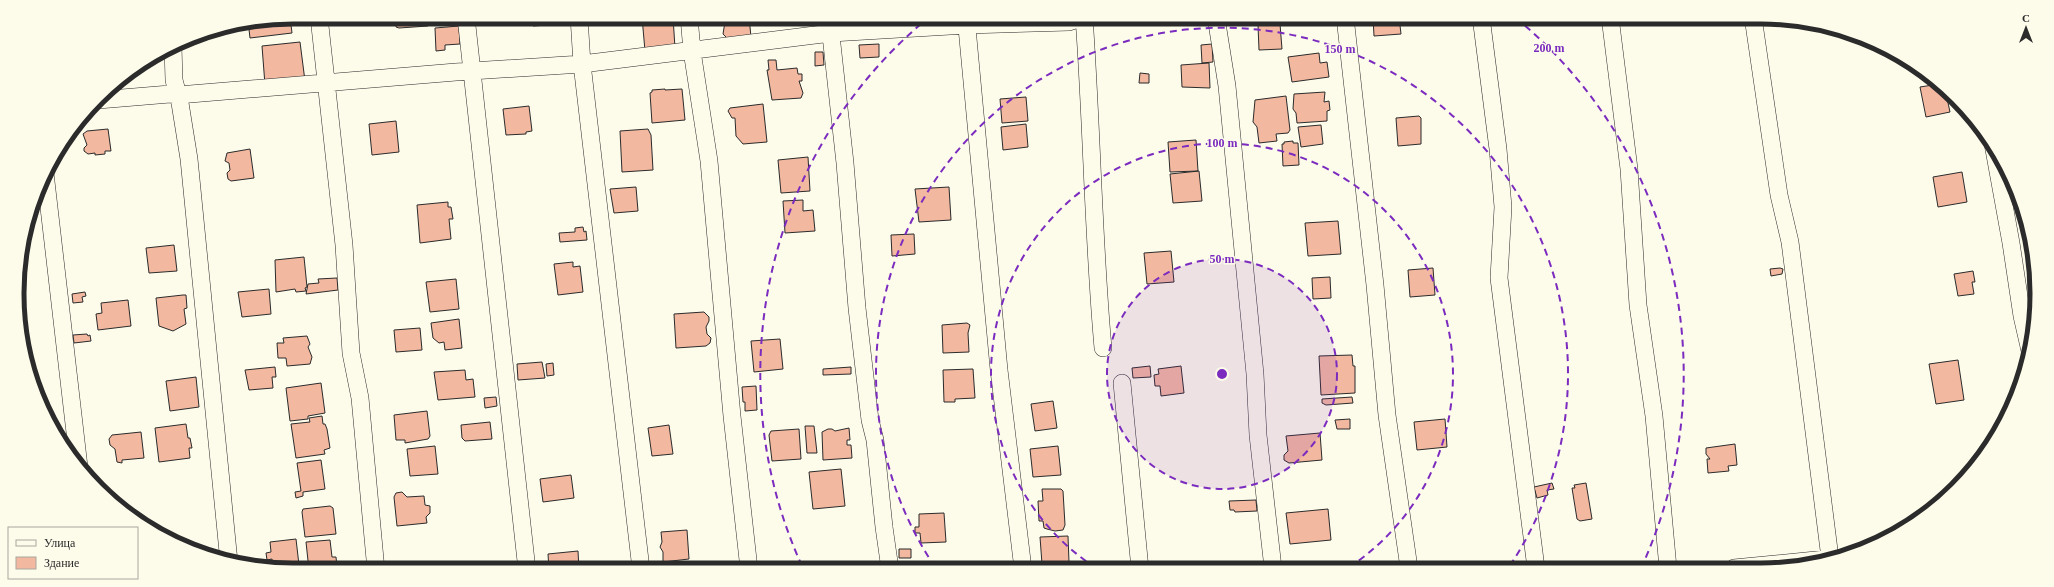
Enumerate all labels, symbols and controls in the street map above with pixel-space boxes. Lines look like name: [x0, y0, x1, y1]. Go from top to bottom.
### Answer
north arrow: [2006, 8, 2046, 48]
text: С: [2022, 12, 2030, 24]
text: 200 m: [1534, 41, 1565, 55]
text: 150 m: [1325, 42, 1356, 56]
text: 100 m: [1207, 136, 1238, 150]
text: 50 m: [1210, 252, 1235, 266]
centre of rings: [1215, 367, 1229, 381]
legend: [8, 527, 138, 579]
text: Улица: [44, 536, 76, 550]
text: Здание: [44, 556, 79, 570]

